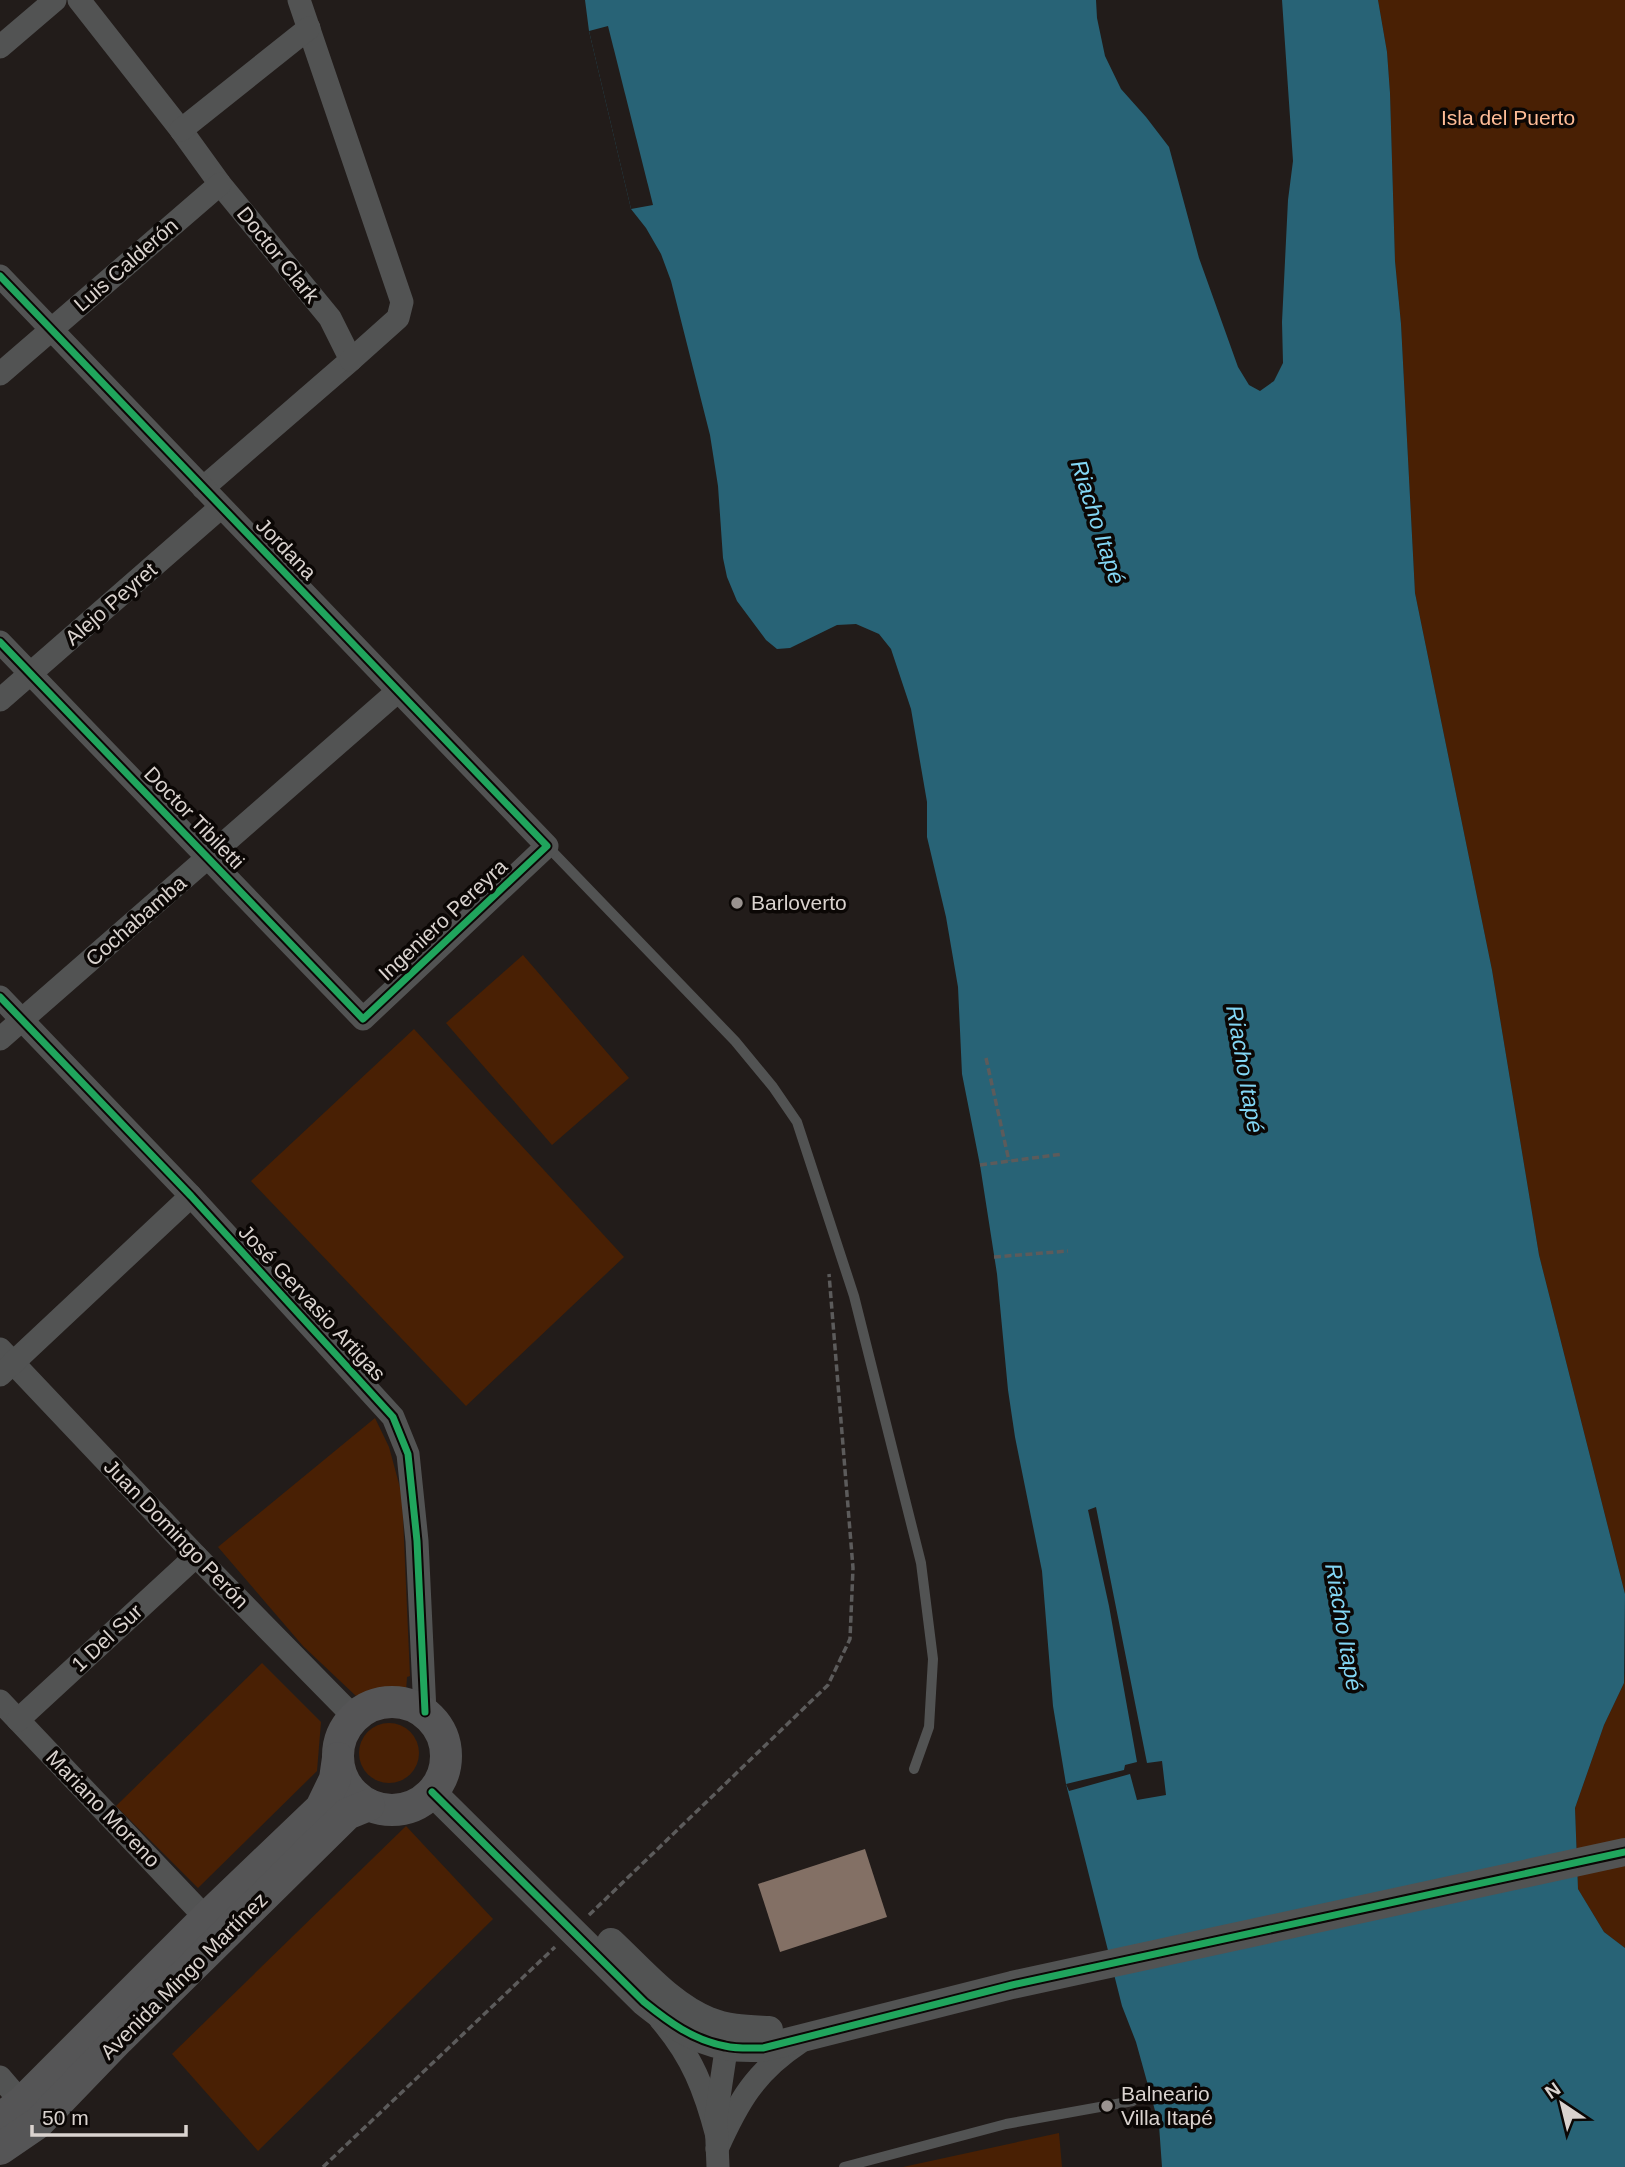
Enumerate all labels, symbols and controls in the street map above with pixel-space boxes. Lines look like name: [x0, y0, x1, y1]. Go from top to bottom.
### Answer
park label: Isla del Puerto: [1441, 106, 1575, 129]
street label: Doctor Clark: [233, 202, 324, 308]
street label: Luis Calderón: [69, 213, 182, 316]
water label: Riacho Itapé: [1066, 457, 1130, 587]
street label: Jordana: [252, 513, 321, 584]
street label: Alejo Peyret: [60, 558, 161, 649]
street label: Doctor Tibiletti: [140, 762, 249, 873]
street label: Ingeniero Pereyra: [374, 854, 512, 985]
street label: Cochabamba: [81, 871, 191, 970]
place label: Barloverto: [751, 891, 847, 914]
marker: Barloverto: [729, 895, 745, 911]
water label: Riacho Itapé: [1221, 1003, 1269, 1135]
street label: José Gervasio Artigas: [234, 1220, 390, 1385]
street label: Juan Domingo Perón: [100, 1455, 253, 1613]
water label: Riacho Itapé: [1320, 1561, 1368, 1693]
street label: 1 Del Sur: [67, 1599, 147, 1676]
street label: Mariano Moreno: [42, 1746, 165, 1872]
street label: Avenida Mingo Martínez: [96, 1888, 272, 2064]
north arrow: [1527, 2069, 1597, 2139]
text: N: [1541, 2078, 1564, 2103]
place label: Balneario Villa Itapé: [1121, 2082, 1213, 2129]
scale bar: [32, 2094, 186, 2138]
marker: Balneario Villa Itapé: [1099, 2098, 1115, 2114]
text: 50 m: [42, 2106, 89, 2129]

